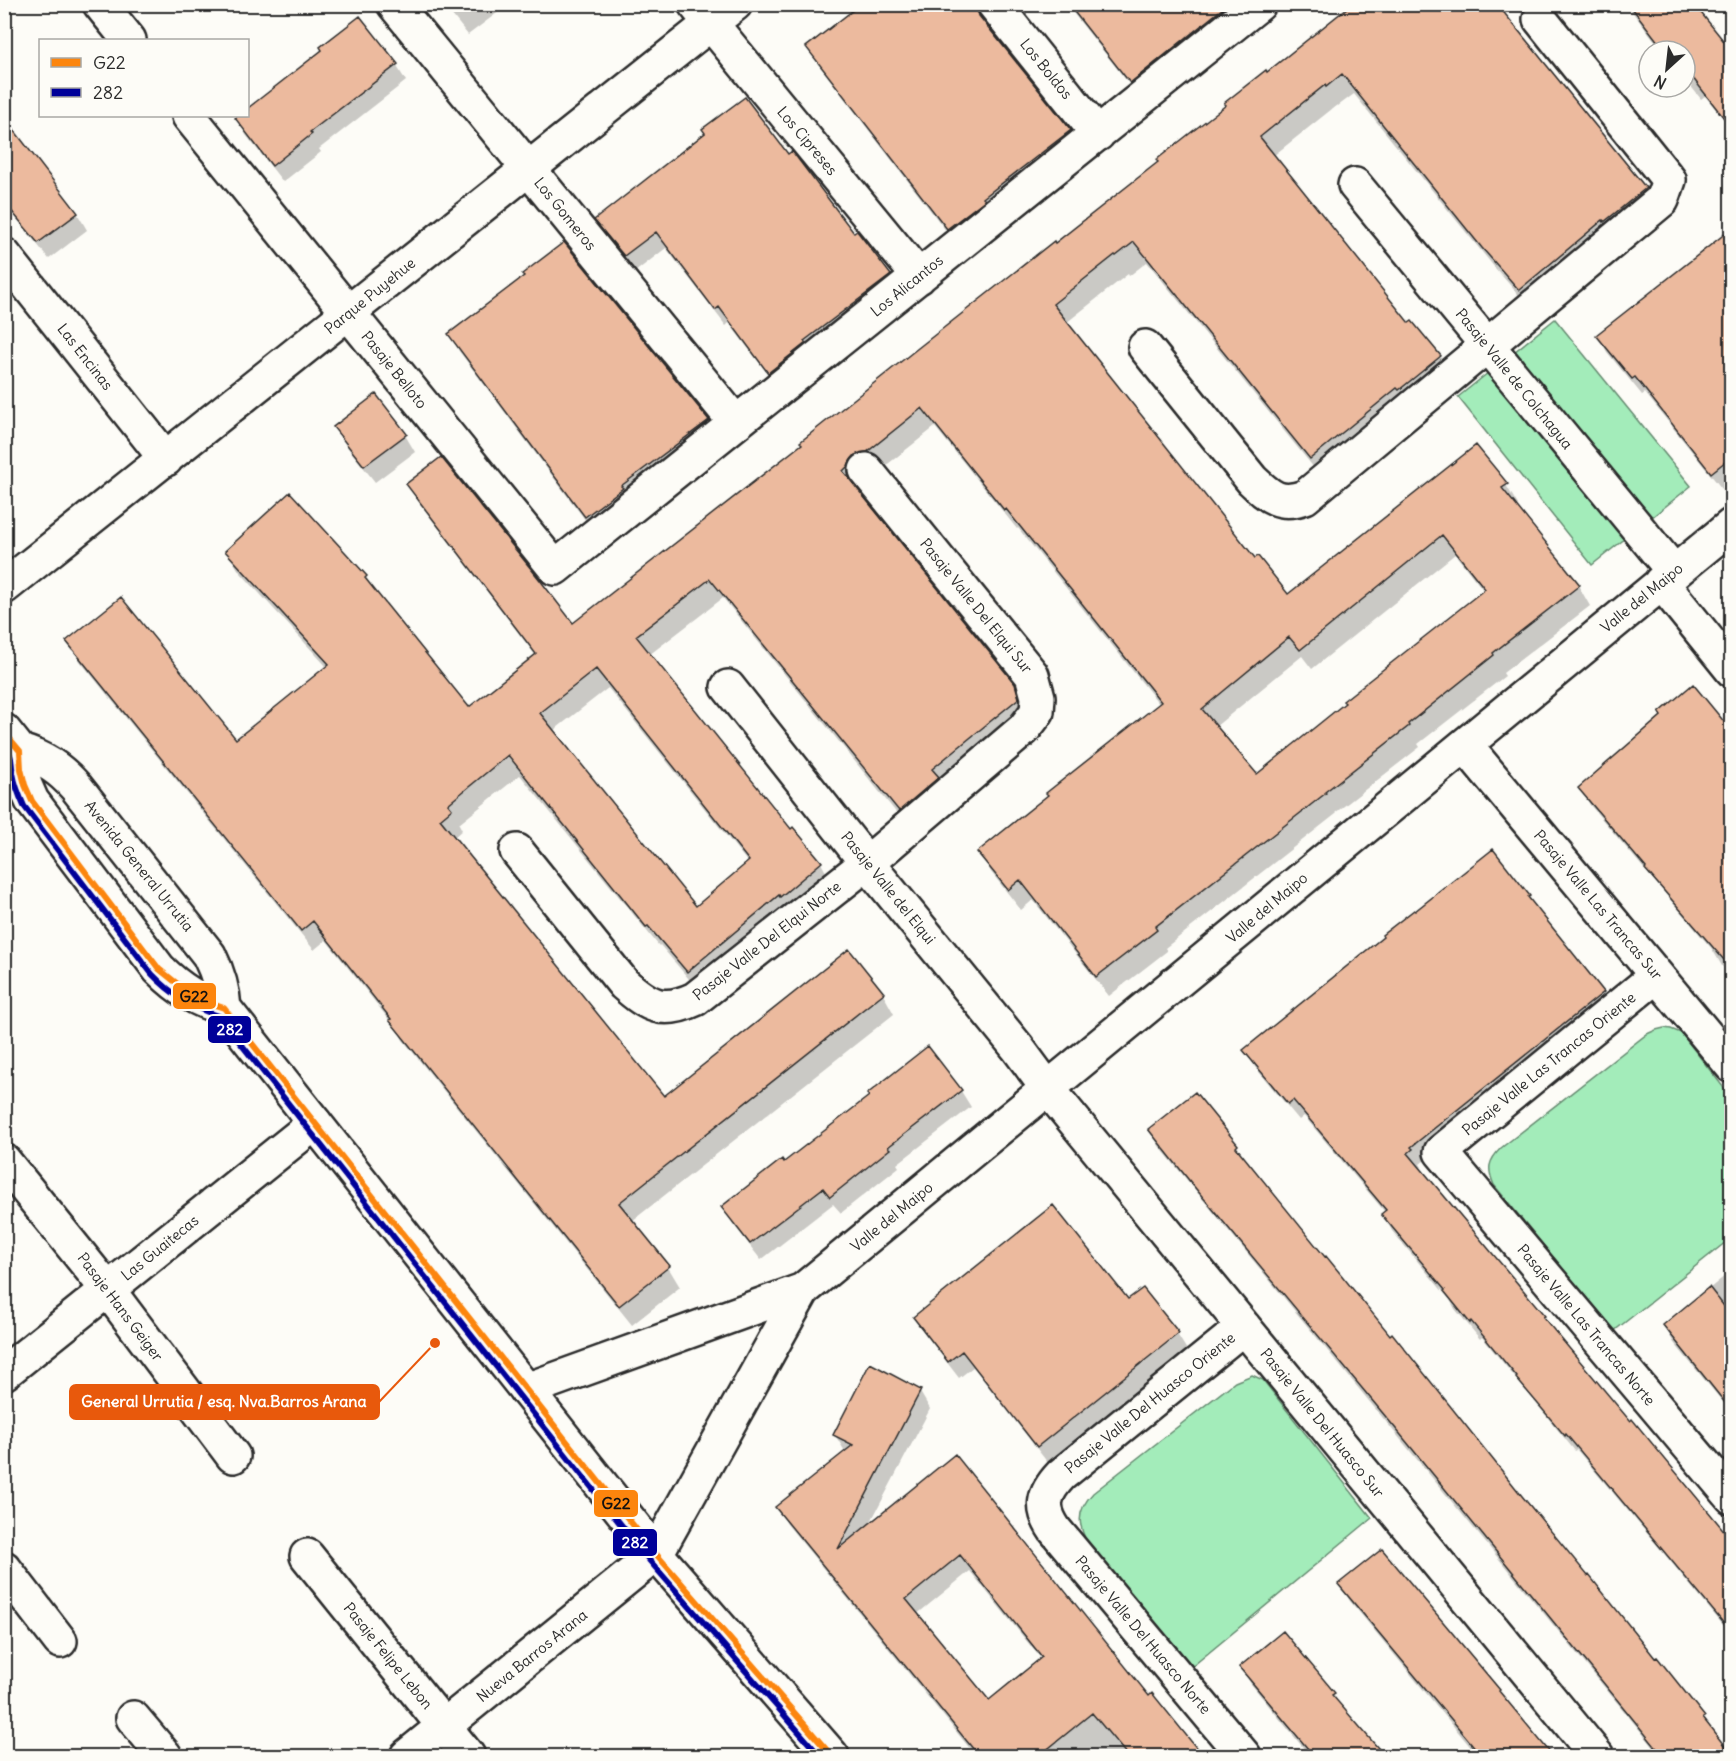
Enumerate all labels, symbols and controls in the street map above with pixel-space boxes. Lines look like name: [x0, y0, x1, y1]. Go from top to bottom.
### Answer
street label: Los Boldos: [1016, 35, 1077, 103]
legend: [39, 39, 249, 117]
north arrow: [1637, 39, 1697, 99]
text: G22: [93, 51, 126, 74]
text: N: [1651, 71, 1670, 94]
text: 282: [93, 81, 123, 104]
street label: Los Cipreses: [773, 102, 842, 179]
street label: Los Gomeros: [530, 173, 601, 254]
street label: Los Alicantos: [866, 250, 947, 321]
street label: Parque Puyehue: [320, 253, 419, 338]
street label: Pasaje Valle de Colchagua: [1452, 304, 1577, 453]
street label: Las Encinas: [53, 320, 117, 394]
street label: Pasaje Belloto: [357, 327, 431, 412]
street label: Pasaje Valle Del Elqui Sur: [916, 534, 1037, 677]
street label: Valle del Maipo: [1597, 559, 1687, 637]
street label: Avenida General Urrutia: [81, 796, 198, 935]
street label: Pasaje Valle Las Trancas Sur: [1530, 826, 1667, 984]
street label: Pasaje Valle del Elqui: [837, 827, 940, 948]
street label: Valle del Maipo: [1222, 868, 1311, 947]
street label: Pasaje Valle Del Elqui Norte: [689, 877, 845, 1004]
line badge: G22: [172, 982, 217, 1010]
text: G22: [179, 986, 209, 1006]
street label: Pasaje Valle Las Trancas Oriente: [1458, 988, 1639, 1139]
line badge: 282: [207, 1015, 252, 1044]
text: 282: [217, 1019, 244, 1039]
street label: Valle del Maipo: [847, 1178, 937, 1256]
street label: Las Guaitecas: [117, 1210, 202, 1285]
street label: Pasaje Valle Las Trancas Norte: [1513, 1240, 1659, 1409]
street label: Pasaje Hans Geiger: [73, 1249, 167, 1365]
street label: Pasaje Valle Del Huasco Oriente: [1061, 1328, 1239, 1477]
street label: Pasaje Valle Del Huasco Sur: [1256, 1344, 1388, 1501]
callout: General Urrutia / esq. Nva.Barros Arana: [70, 1385, 379, 1419]
text: General Urrutia / esq. Nva.Barros Arana: [81, 1391, 367, 1412]
line badge: G22: [593, 1489, 639, 1518]
text: G22: [601, 1493, 631, 1513]
line badge: 282: [612, 1528, 658, 1557]
text: 282: [622, 1532, 649, 1552]
street label: Pasaje Valle Del Huasco Norte: [1071, 1552, 1215, 1718]
street label: Pasaje Felipe Lebon: [340, 1599, 437, 1713]
street label: Nueva Barros Arana: [472, 1605, 591, 1706]

